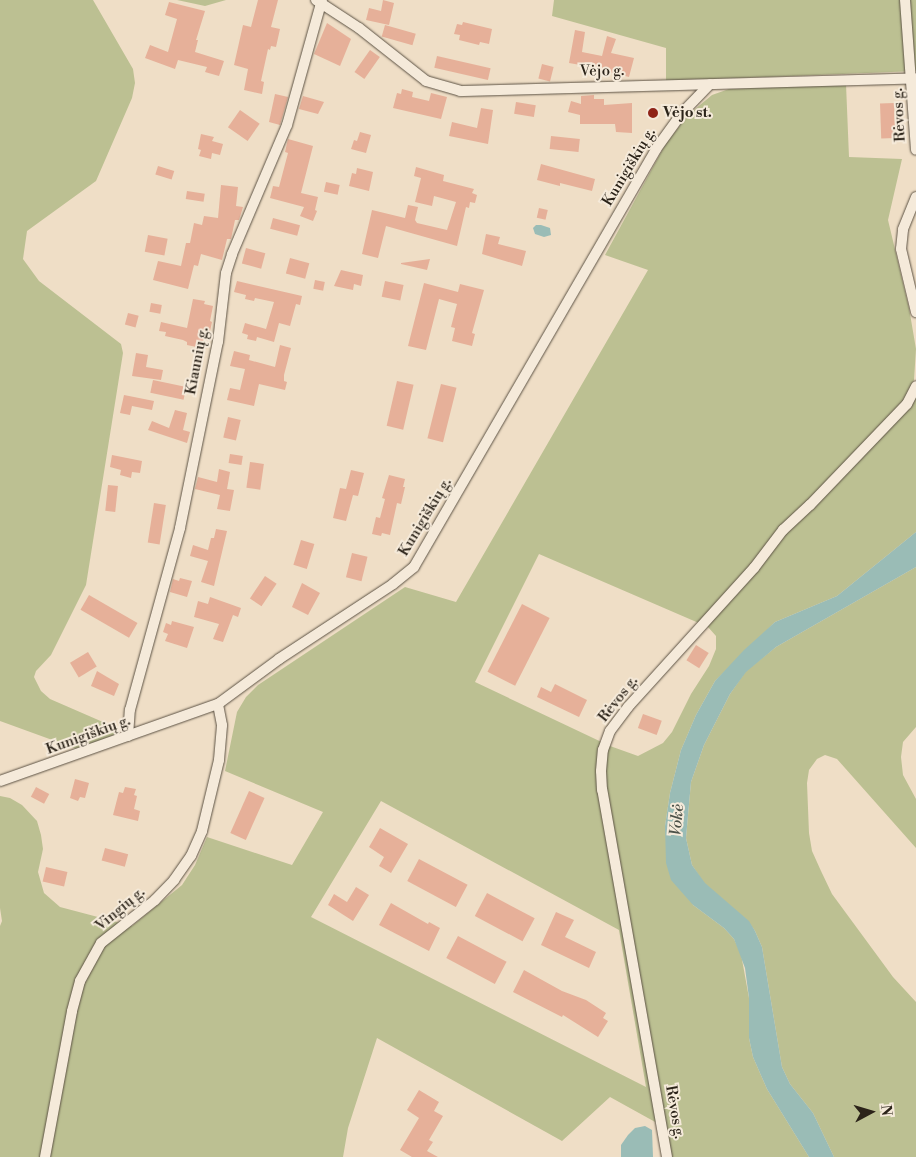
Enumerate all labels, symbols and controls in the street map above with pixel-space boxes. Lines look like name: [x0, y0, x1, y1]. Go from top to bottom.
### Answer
street label: Vėjo g.: [580, 62, 624, 80]
street label: Rėvos g.: [889, 88, 909, 142]
place label: Vėjo st.: [663, 104, 712, 122]
marker: Vėjo st.: [647, 107, 659, 119]
street label: Kunigiškių g.: [599, 125, 659, 209]
street label: Kiaunių g.: [182, 326, 212, 396]
street label: Kunigiškių g.: [395, 475, 455, 559]
street label: Rėvos g.: [594, 672, 642, 726]
street label: Kunigiškių g.: [43, 711, 133, 759]
water label: Vokė: [666, 803, 688, 837]
street label: Vingių g.: [92, 883, 148, 935]
street label: Rėvos g.: [661, 1084, 689, 1140]
north arrow: [846, 1087, 896, 1137]
text: N: [876, 1104, 895, 1117]

